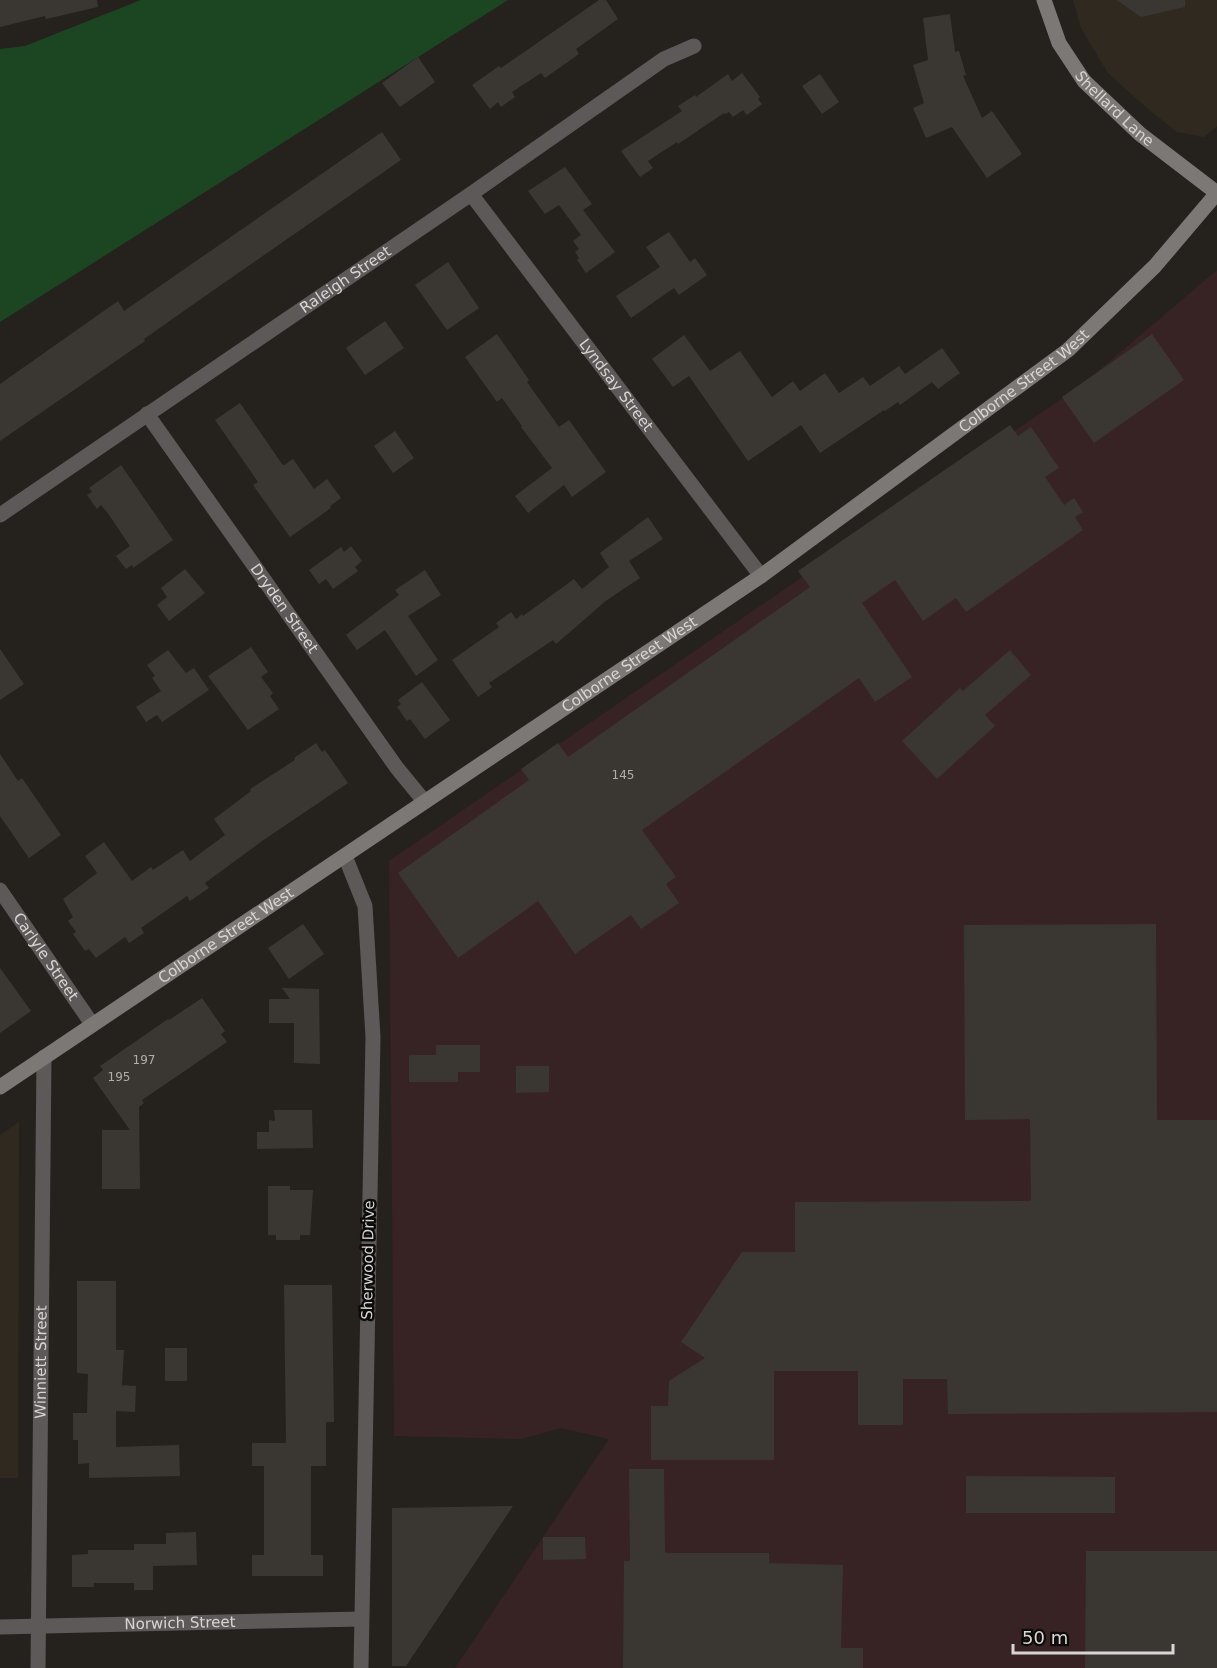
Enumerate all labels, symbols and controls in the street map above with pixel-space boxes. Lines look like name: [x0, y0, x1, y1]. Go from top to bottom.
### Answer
street label: Shellard Lane: [1071, 68, 1157, 150]
street label: Raleigh Street: [296, 242, 395, 317]
street label: Colborne Street West: [955, 326, 1093, 436]
street label: Lyndsay Street: [575, 335, 657, 435]
street label: Dryden Street: [247, 560, 322, 657]
street label: Colborne Street West: [558, 613, 701, 716]
house number: 145: [612, 768, 634, 782]
street label: Colborne Street West: [155, 883, 297, 987]
street label: Carlyle Street: [9, 909, 82, 1004]
house number: 197: [133, 1053, 155, 1067]
house number: 195: [108, 1070, 130, 1084]
street label: Sherwood Drive: [358, 1200, 378, 1320]
street label: Winniett Street: [31, 1305, 51, 1419]
street label: Norwich Street: [124, 1613, 236, 1633]
scale bar: [1013, 1617, 1174, 1655]
text: 50 m: [1022, 1627, 1068, 1648]

